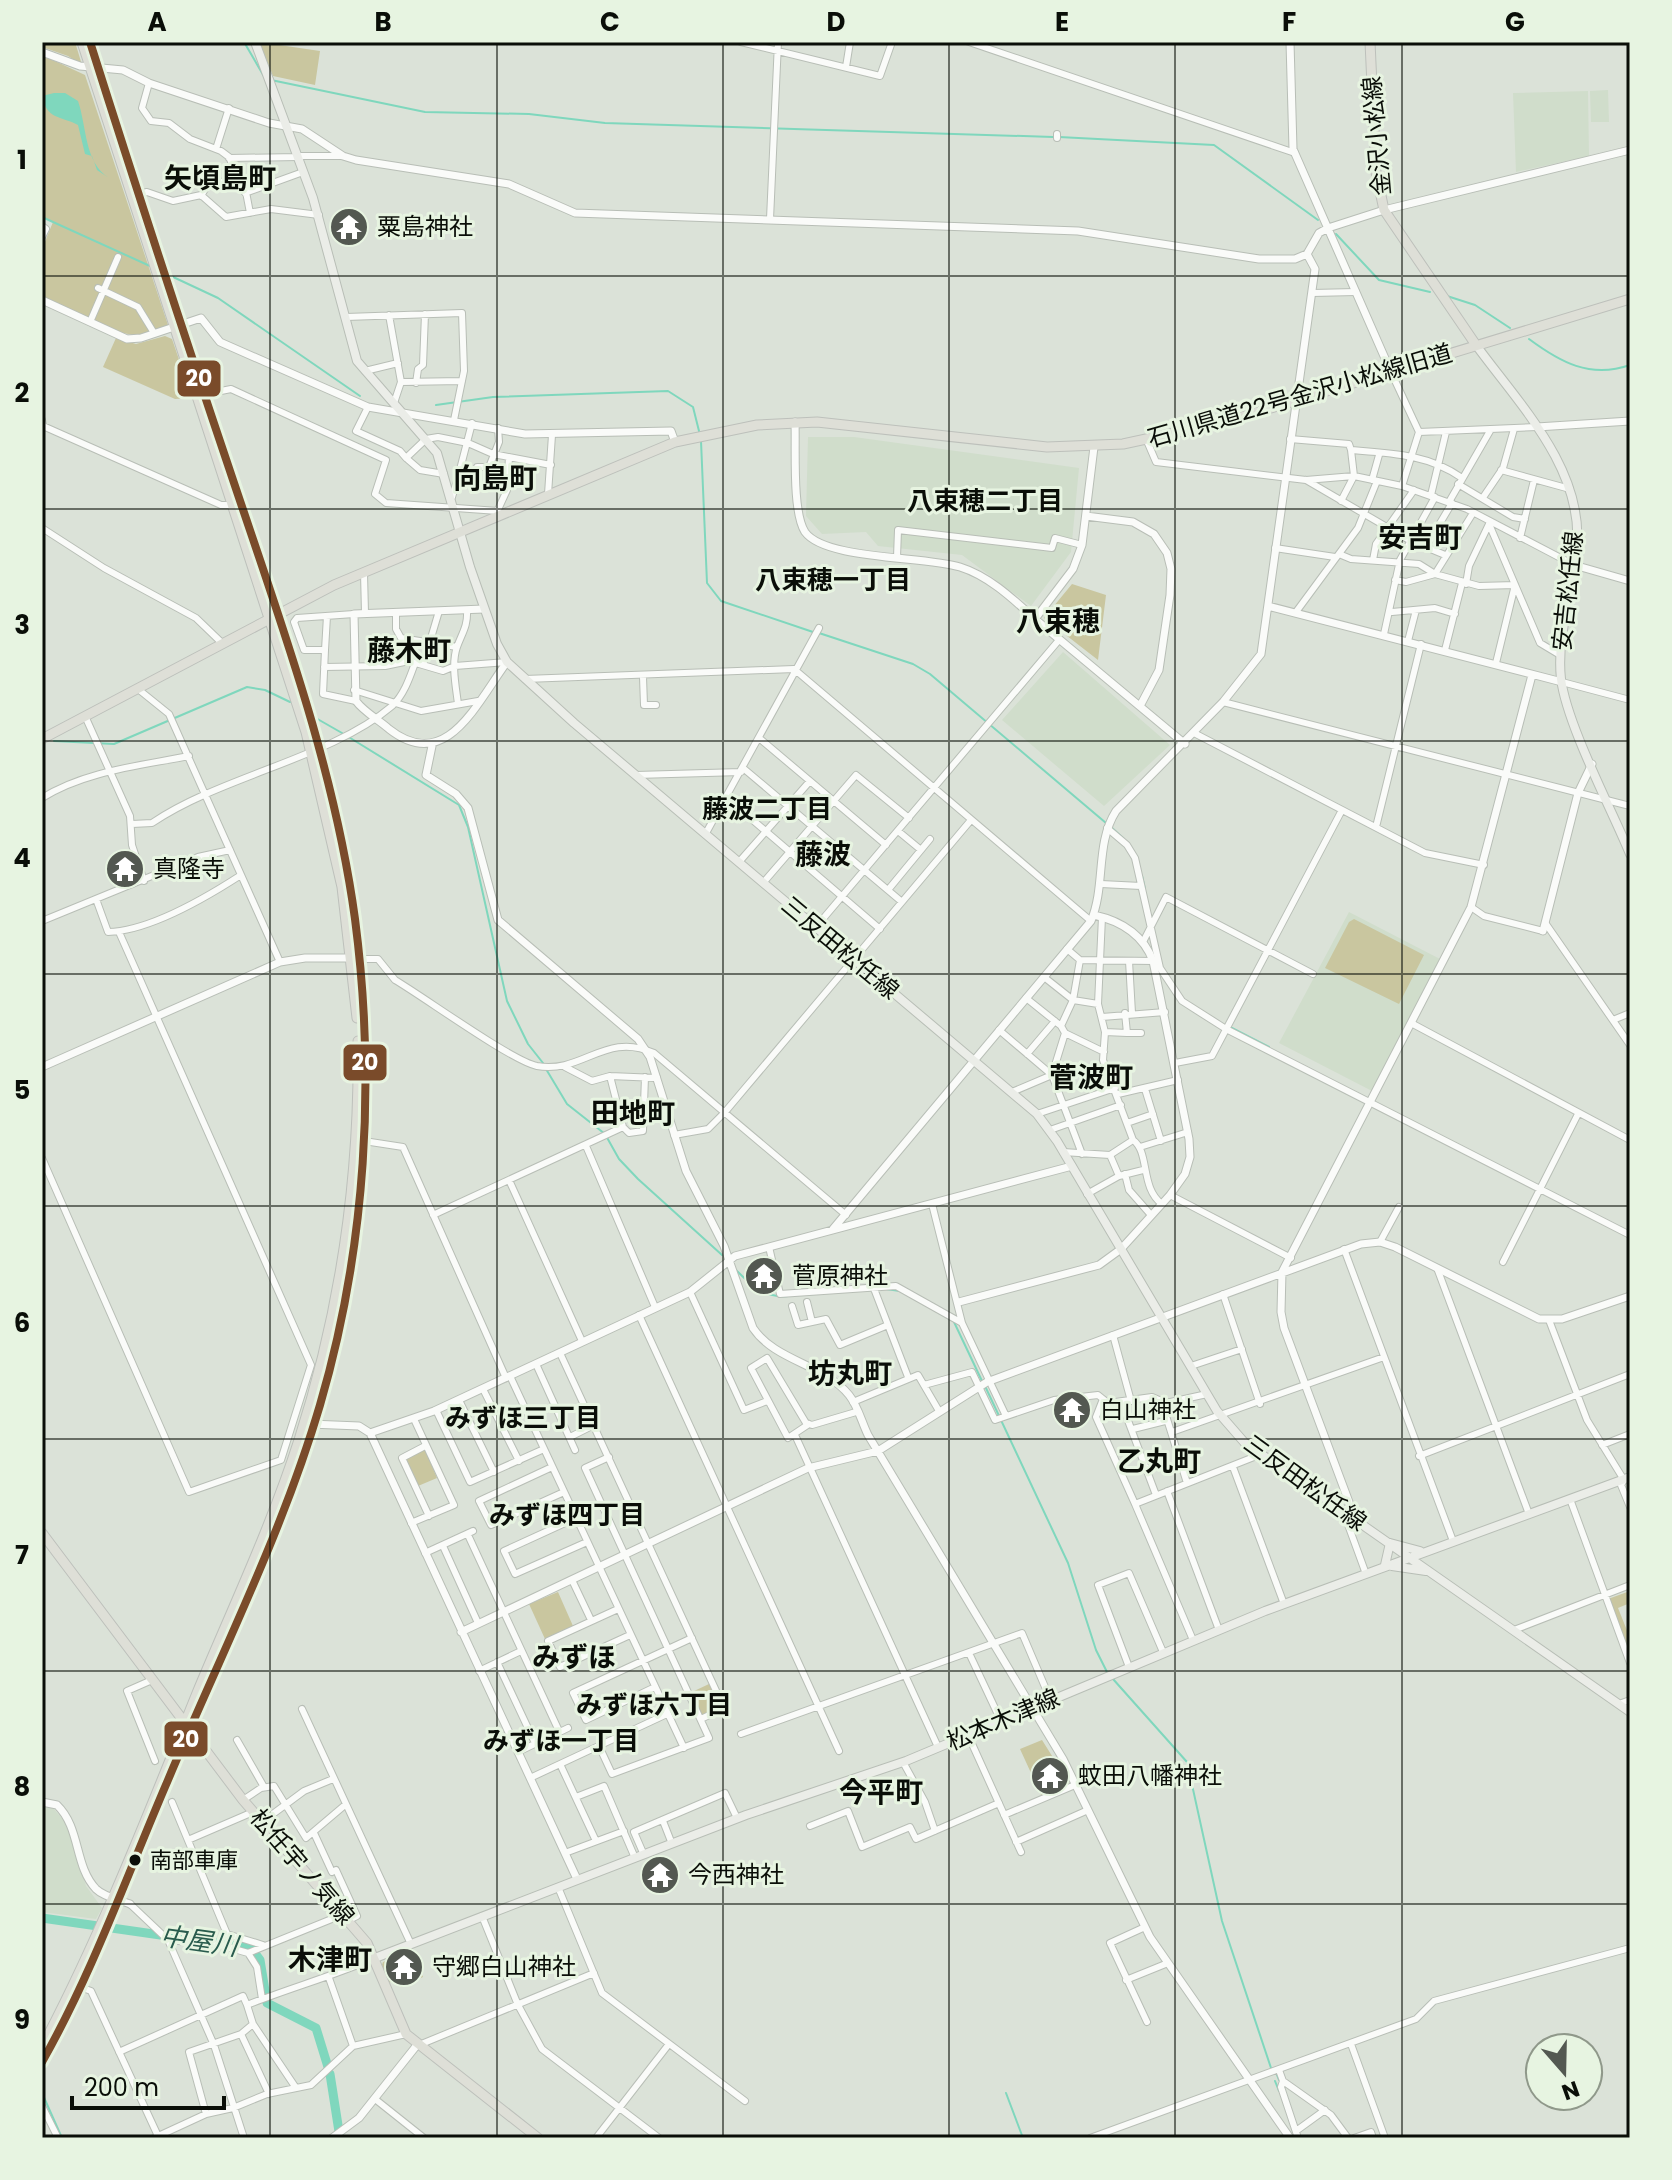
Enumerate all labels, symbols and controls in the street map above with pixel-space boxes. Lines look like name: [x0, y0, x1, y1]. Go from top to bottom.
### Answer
text: A: [147, 4, 167, 40]
text: B: [374, 4, 392, 40]
text: C: [600, 4, 620, 40]
text: D: [827, 4, 846, 40]
text: E: [1055, 4, 1069, 40]
text: F: [1282, 4, 1296, 40]
text: G: [1505, 4, 1525, 40]
street label: 金沢小松線: [1355, 75, 1398, 197]
text: 1: [17, 142, 27, 178]
district label: 矢頃島町: [164, 159, 276, 198]
temple icon: 粟島神社: [328, 206, 370, 248]
place label: 粟島神社: [377, 210, 473, 243]
street label: 石川県道22号金沢小松線旧道: [1144, 336, 1456, 455]
line badge: 20: [176, 359, 222, 398]
text: 20: [186, 363, 212, 394]
text: 2: [15, 375, 30, 411]
district label: 向島町: [453, 459, 537, 498]
district label: 八束穂二丁目: [907, 483, 1063, 519]
district label: 安吉町: [1378, 518, 1462, 557]
street label: 安吉松任線: [1545, 530, 1590, 652]
district label: 八束穂一丁目: [755, 562, 911, 598]
district label: 八束穂: [1016, 602, 1100, 641]
text: 3: [14, 607, 30, 643]
district label: 藤木町: [367, 631, 451, 670]
district label: 藤波二丁目: [702, 791, 832, 827]
district label: 藤波: [795, 835, 851, 874]
text: 4: [13, 840, 31, 876]
temple icon: 真隆寺: [104, 848, 146, 890]
place label: 真隆寺: [153, 852, 225, 885]
street label: 三反田松任線: [775, 889, 906, 1007]
line badge: 20: [342, 1043, 388, 1082]
text: 20: [352, 1047, 378, 1078]
district label: 菅波町: [1049, 1058, 1133, 1097]
text: 5: [14, 1072, 30, 1108]
district label: 田地町: [591, 1094, 675, 1133]
temple icon: 菅原神社: [743, 1255, 785, 1297]
place label: 菅原神社: [792, 1259, 888, 1292]
text: 6: [14, 1305, 30, 1341]
district label: 坊丸町: [808, 1354, 892, 1393]
temple icon: 白山神社: [1051, 1389, 1093, 1431]
place label: 白山神社: [1100, 1393, 1196, 1426]
district label: みずほ三丁目: [445, 1400, 601, 1436]
street label: 三反田松任線: [1237, 1427, 1373, 1538]
district label: 乙丸町: [1117, 1442, 1201, 1481]
district label: みずほ四丁目: [489, 1497, 645, 1533]
text: 7: [15, 1537, 29, 1573]
district label: みずほ: [532, 1638, 616, 1677]
street label: 松本木津線: [941, 1681, 1064, 1758]
district label: みずほ六丁目: [576, 1687, 732, 1723]
line badge: 20: [163, 1720, 209, 1758]
district label: みずほ一丁目: [483, 1723, 639, 1759]
text: 20: [173, 1724, 199, 1755]
temple icon: 蚊田八幡神社: [1029, 1755, 1071, 1797]
place label: 蚊田八幡神社: [1078, 1759, 1222, 1792]
text: 8: [14, 1769, 30, 1805]
district label: 今平町: [839, 1773, 923, 1812]
street label: 松任宇ノ気線: [243, 1802, 362, 1932]
place label: 南部車庫: [150, 1845, 238, 1876]
marker: 南部車庫: [127, 1852, 143, 1868]
temple icon: 今西神社: [639, 1854, 681, 1896]
place label: 今西神社: [688, 1858, 784, 1891]
water label: 中屋川: [158, 1918, 243, 1965]
district label: 木津町: [288, 1940, 372, 1979]
temple icon: 守郷白山神社: [383, 1946, 425, 1988]
place label: 守郷白山神社: [432, 1950, 576, 1983]
text: 9: [14, 2002, 30, 2038]
north arrow: [1524, 2032, 1604, 2112]
scale bar: [72, 2060, 224, 2110]
text: 200 m: [84, 2071, 159, 2104]
text: N: [1558, 2073, 1584, 2108]

